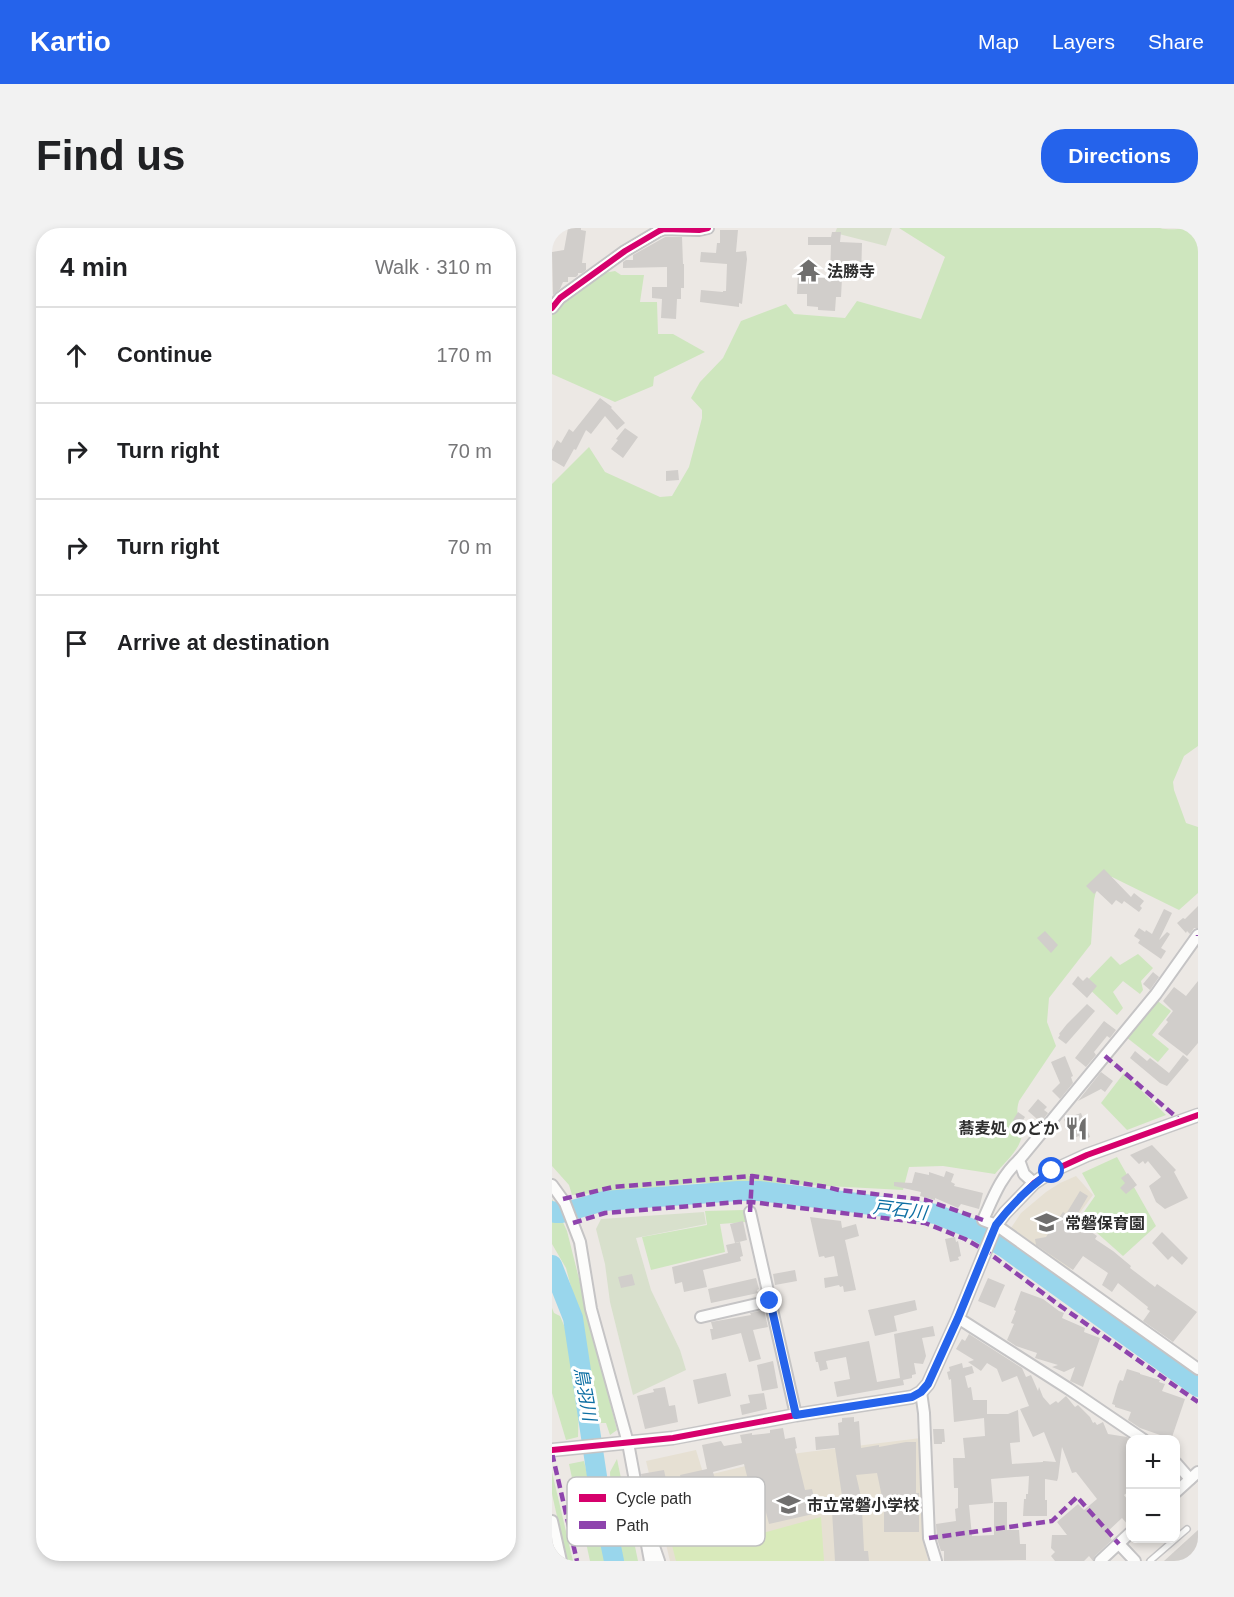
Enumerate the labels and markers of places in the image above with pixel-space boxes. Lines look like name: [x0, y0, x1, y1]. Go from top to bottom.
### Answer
temple icon: 法勝寺: [796, 258, 822, 284]
place label: 法勝寺: [827, 263, 875, 280]
restaurant icon: 蕎麦処 のどか: [1064, 1115, 1090, 1141]
place label: 蕎麦処 のどか: [959, 1120, 1059, 1137]
school or university icon: 常磐保育園: [1034, 1210, 1060, 1236]
place label: 常磐保育園: [1065, 1214, 1145, 1232]
school or university icon: 市立常磐小学校: [776, 1492, 802, 1518]
place label: 市立常磐小学校: [807, 1496, 919, 1514]

